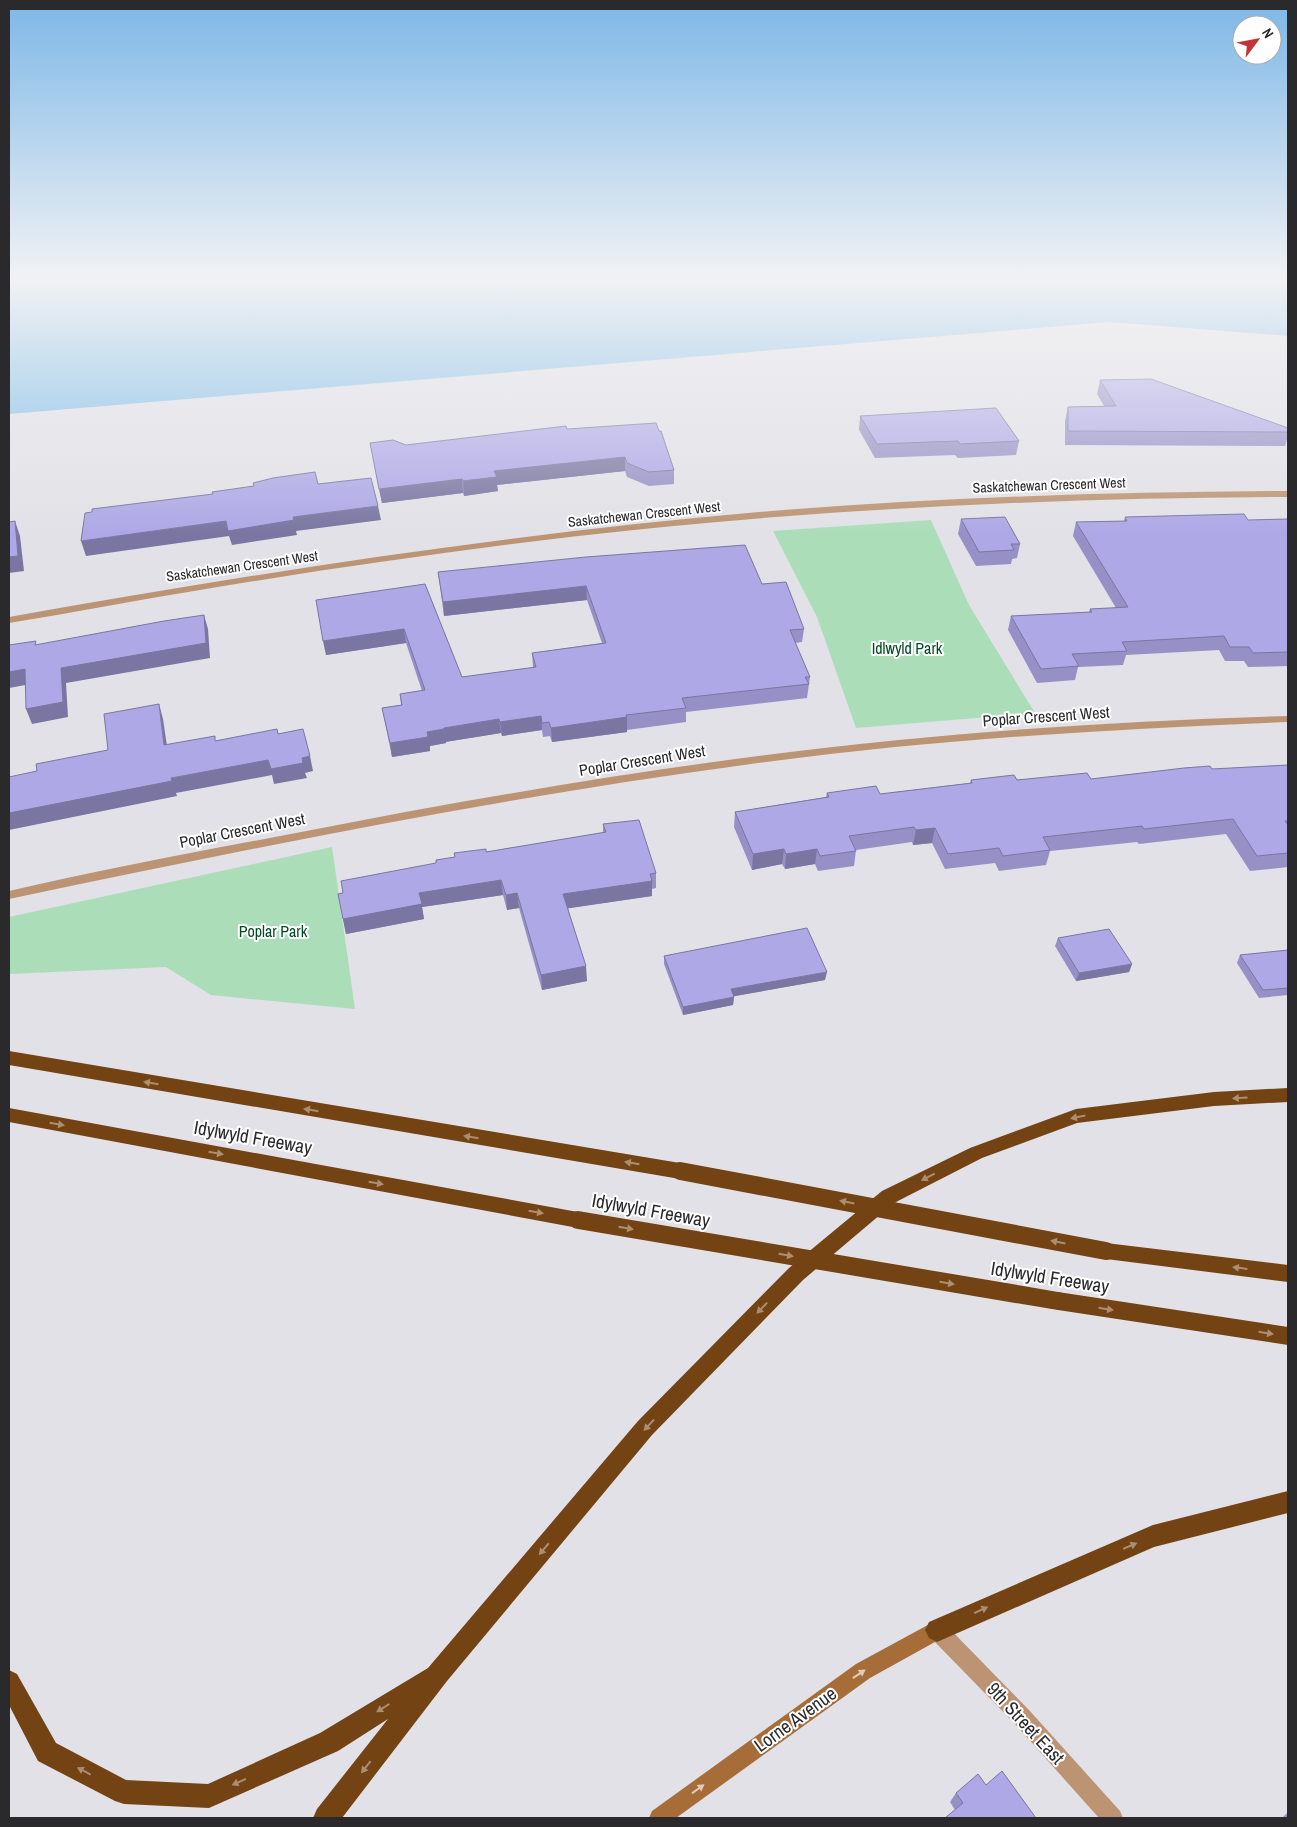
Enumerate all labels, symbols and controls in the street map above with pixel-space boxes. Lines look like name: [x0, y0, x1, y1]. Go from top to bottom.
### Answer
north arrow: [1232, 15, 1282, 65]
text: N: [1258, 25, 1278, 41]
street label: Saskatchewan Crescent West: [972, 473, 1126, 497]
street label: Saskatchewan Crescent West: [567, 497, 721, 531]
street label: Saskatchewan Crescent West: [165, 546, 319, 586]
park label: Idlwyld Park: [872, 637, 943, 659]
street label: Poplar Crescent West: [982, 701, 1111, 731]
street label: Poplar Crescent West: [577, 739, 707, 781]
street label: Poplar Crescent West: [177, 807, 307, 853]
park label: Poplar Park: [239, 920, 308, 942]
one-way arrow: [142, 1079, 158, 1087]
one-way arrow: [1231, 1094, 1247, 1102]
one-way arrow: [303, 1106, 319, 1114]
one-way arrow: [1071, 1113, 1086, 1121]
street label: Idylwyld Freeway: [192, 1114, 314, 1160]
one-way arrow: [49, 1120, 65, 1128]
one-way arrow: [463, 1132, 479, 1140]
one-way arrow: [209, 1150, 225, 1158]
one-way arrow: [623, 1159, 639, 1167]
one-way arrow: [921, 1173, 935, 1181]
one-way arrow: [369, 1179, 384, 1187]
street label: Idylwyld Freeway: [590, 1187, 712, 1233]
one-way arrow: [838, 1198, 854, 1206]
one-way arrow: [528, 1209, 544, 1217]
one-way arrow: [619, 1225, 635, 1233]
one-way arrow: [1050, 1238, 1066, 1246]
one-way arrow: [779, 1252, 795, 1260]
street label: Idylwyld Freeway: [989, 1255, 1111, 1299]
one-way arrow: [1232, 1264, 1248, 1272]
one-way arrow: [939, 1279, 955, 1287]
one-way arrow: [756, 1302, 768, 1314]
one-way arrow: [1098, 1305, 1114, 1313]
one-way arrow: [1259, 1329, 1275, 1337]
one-way arrow: [643, 1418, 655, 1430]
one-way arrow: [1123, 1541, 1137, 1549]
one-way arrow: [538, 1542, 549, 1555]
one-way arrow: [974, 1605, 988, 1613]
one-way arrow: [852, 1669, 865, 1679]
street label: 9th Street East: [981, 1676, 1071, 1770]
street label: Lorne Avenue: [749, 1680, 841, 1758]
one-way arrow: [376, 1704, 390, 1713]
one-way arrow: [361, 1760, 371, 1774]
one-way arrow: [77, 1767, 92, 1775]
one-way arrow: [232, 1779, 246, 1787]
one-way arrow: [691, 1784, 705, 1794]

